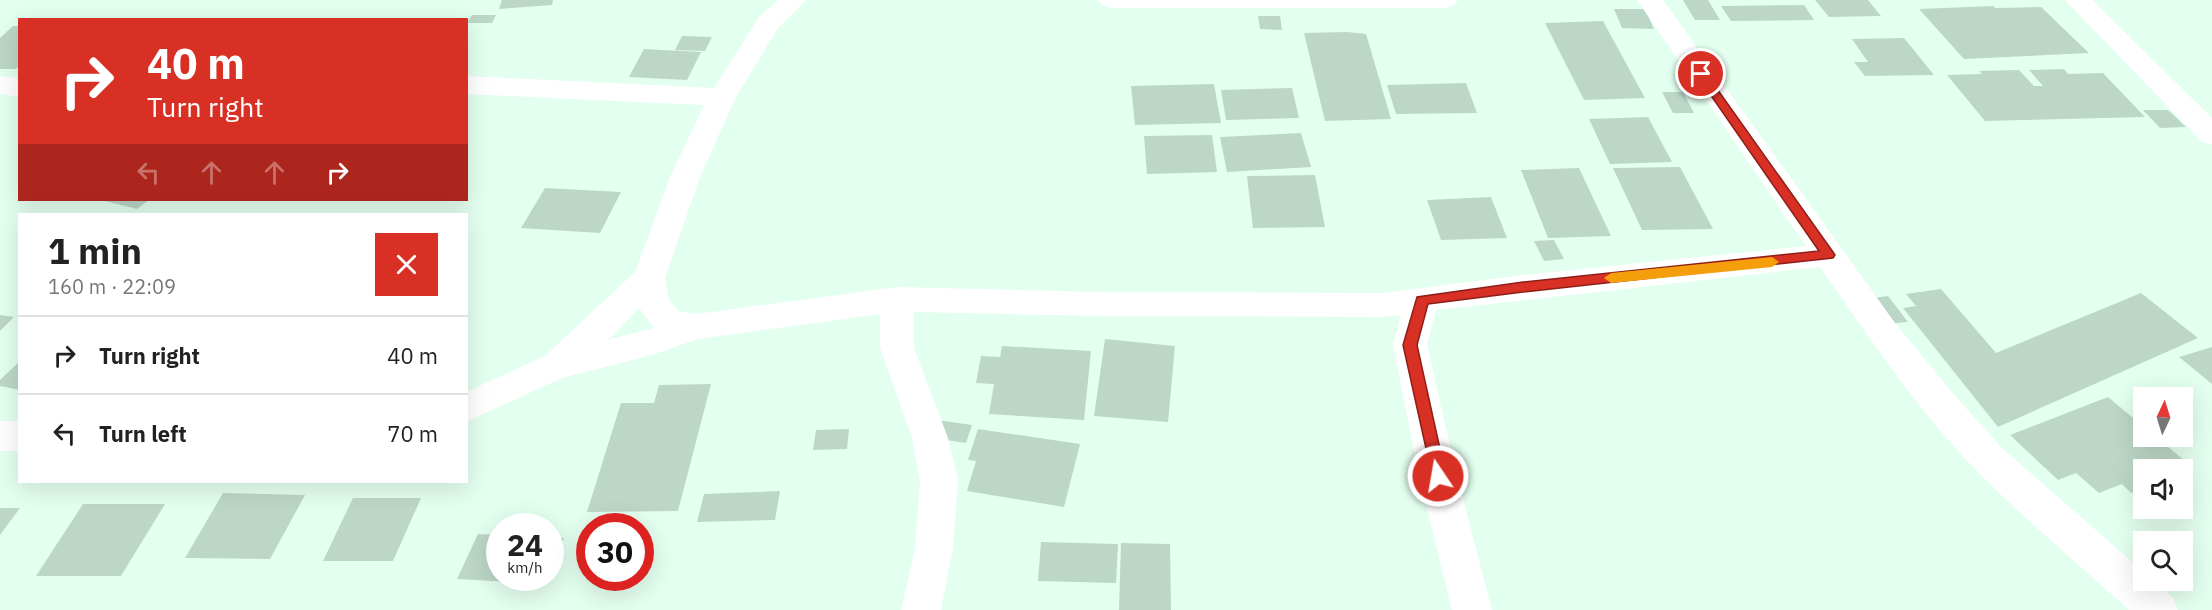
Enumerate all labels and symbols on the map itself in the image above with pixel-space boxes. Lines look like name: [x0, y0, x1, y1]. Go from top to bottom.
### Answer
pin: [1675, 48, 1726, 99]
north arrow: [2133, 387, 2193, 447]
position arrow: [1406, 444, 1470, 508]
speed limit sign: 30: [576, 513, 654, 591]

